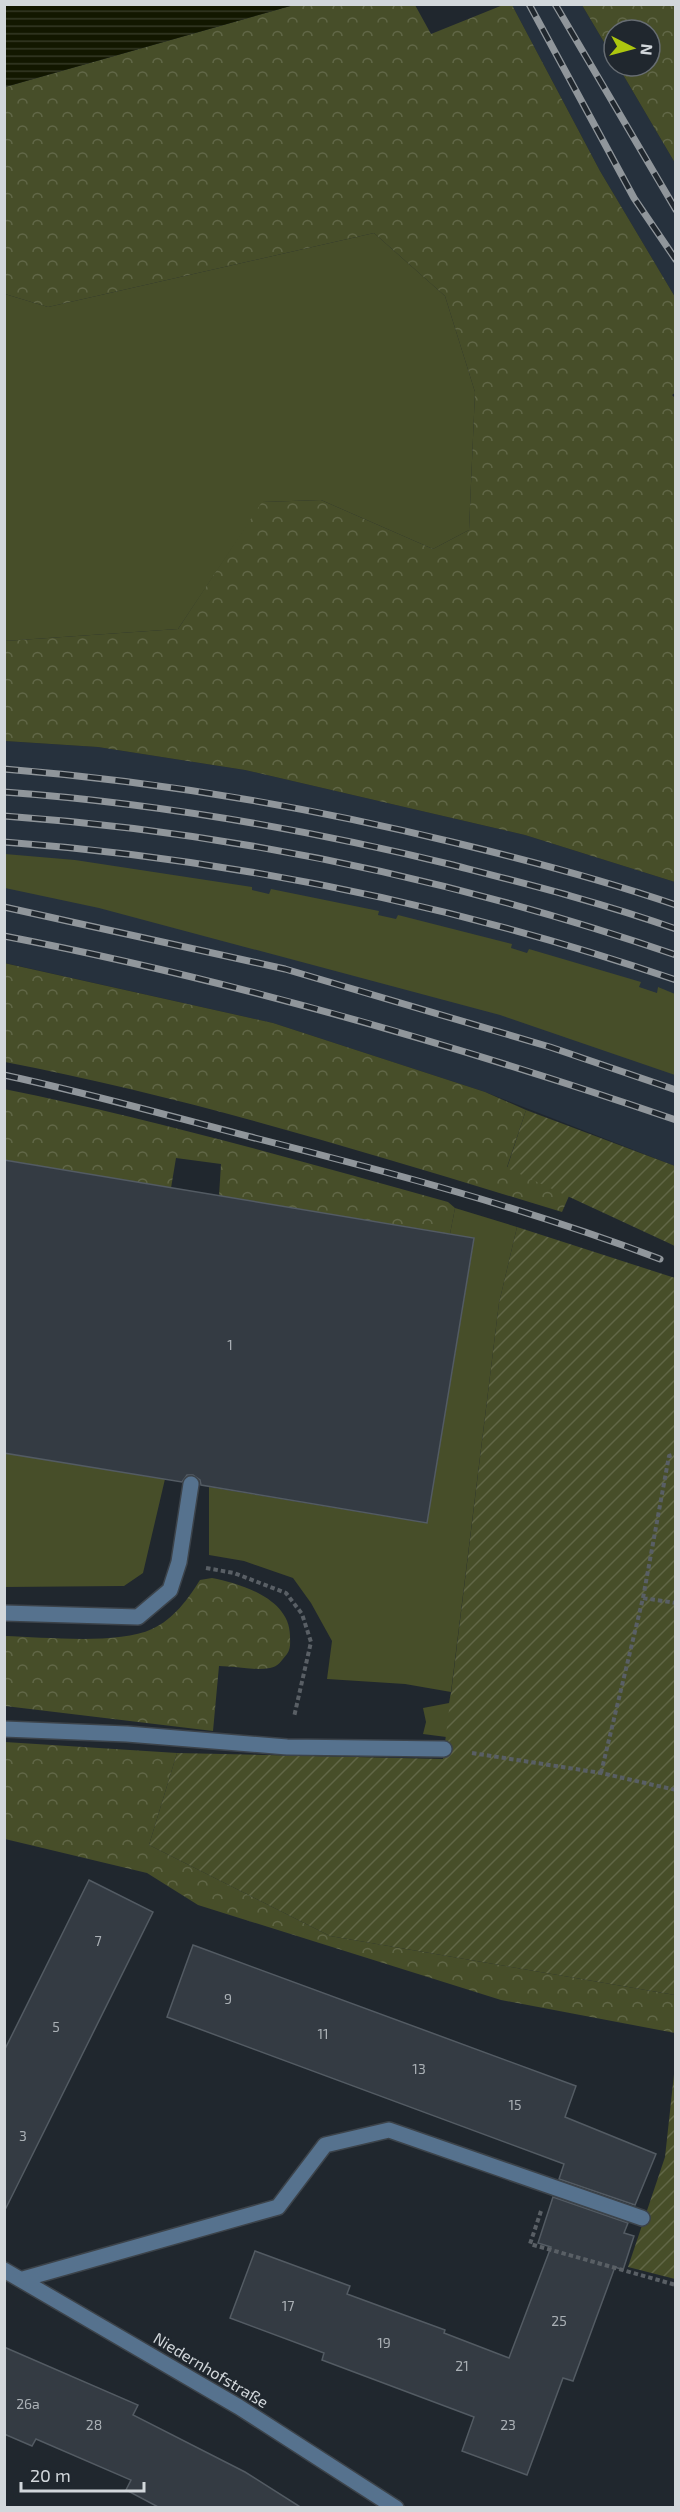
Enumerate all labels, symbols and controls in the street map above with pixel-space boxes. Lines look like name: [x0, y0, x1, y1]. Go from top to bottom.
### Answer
north arrow: [602, 18, 662, 78]
text: N: [637, 43, 657, 56]
house number: 1: [227, 1336, 233, 1353]
house number: 7: [94, 1932, 102, 1949]
house number: 9: [224, 1990, 232, 2007]
house number: 5: [52, 2018, 60, 2035]
house number: 11: [317, 2025, 329, 2042]
house number: 13: [412, 2060, 426, 2077]
house number: 15: [508, 2096, 522, 2113]
house number: 3: [19, 2127, 27, 2144]
house number: 17: [282, 2297, 294, 2314]
house number: 25: [551, 2312, 567, 2329]
street label: Niedernhofstraße: [150, 2328, 272, 2411]
house number: 19: [377, 2334, 391, 2351]
house number: 21: [455, 2357, 469, 2374]
house number: 26a: [16, 2395, 40, 2412]
house number: 28: [86, 2416, 102, 2433]
house number: 23: [500, 2416, 516, 2433]
scale bar: [21, 2455, 144, 2493]
text: 20 m: [30, 2464, 71, 2486]

